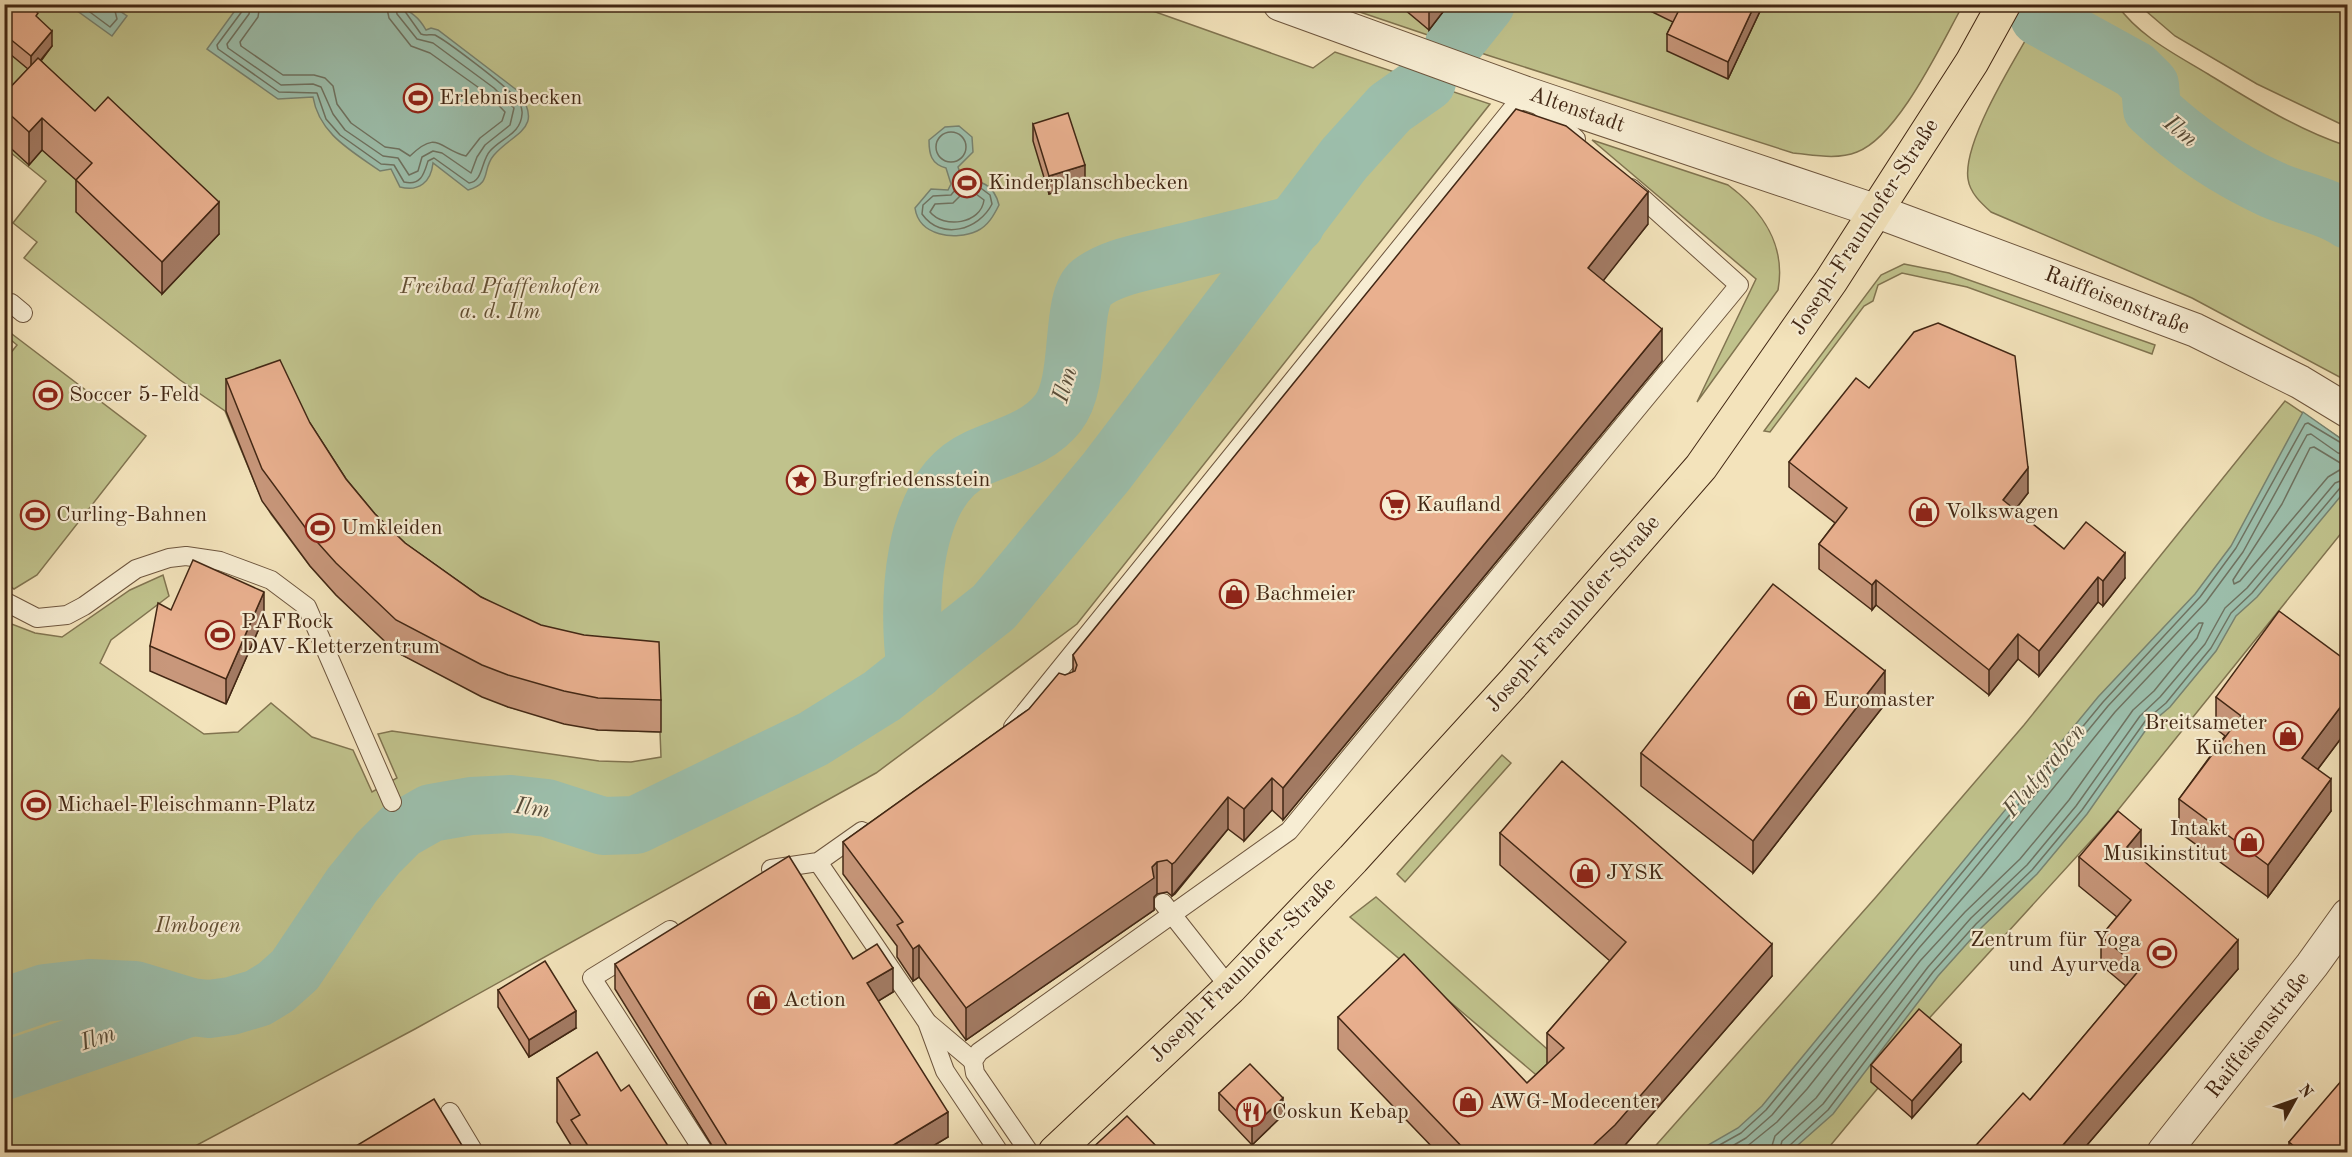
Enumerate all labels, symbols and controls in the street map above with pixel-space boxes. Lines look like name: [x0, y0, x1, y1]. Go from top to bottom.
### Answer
sports icon: Erlebnisbecken: [402, 82, 434, 114]
street label: Altenstadt: [1526, 83, 1628, 137]
place label: Erlebnisbecken: [439, 87, 582, 109]
water label: Ilm: [2158, 111, 2202, 153]
street label: Joseph-Fraunhofer-Straße: [1787, 115, 1943, 339]
sports icon: Kinderplanschbecken: [951, 167, 983, 199]
place label: Kinderplanschbecken: [988, 172, 1189, 194]
street label: Raiffeisenstraße: [2041, 263, 2193, 339]
park label: Freibad Pfaffenhofen a. d. Ilm: [399, 276, 600, 323]
water label: Ilm: [1049, 364, 1083, 407]
sports icon: Soccer 5-Feld: [32, 379, 64, 411]
place label: Soccer 5-Feld: [69, 384, 200, 406]
place icon: Burgfriedensstein: [785, 464, 817, 496]
place label: Burgfriedensstein: [822, 469, 991, 491]
supermarket icon: Kaufland: [1379, 489, 1411, 521]
place label: Kaufland: [1416, 494, 1501, 516]
shop icon: Volkswagen: [1908, 496, 1940, 528]
sports icon: Curling-Bahnen: [19, 499, 51, 531]
place label: Volkswagen: [1945, 501, 2059, 523]
place label: Curling-Bahnen: [56, 504, 207, 526]
street label: Joseph-Fraunhofer-Straße: [1482, 511, 1664, 717]
sports icon: Umkleiden: [304, 512, 336, 544]
place label: Umkleiden: [341, 517, 443, 539]
shop icon: Bachmeier: [1218, 578, 1250, 610]
place label: Bachmeier: [1255, 583, 1355, 605]
place label: PAFRock DAV-Kletterzentrum: [241, 611, 440, 658]
sports icon: PAFRock DAV-Kletterzentrum: [204, 619, 236, 651]
shop icon: Euromaster: [1786, 684, 1818, 716]
place label: Euromaster: [1823, 689, 1935, 711]
place label: Breitsameter Küchen: [2144, 712, 2267, 759]
water label: Flutgraben: [1998, 719, 2091, 823]
shop icon: Breitsameter Küchen: [2272, 720, 2304, 752]
sports icon: Michael-Fleischmann-Platz: [20, 789, 52, 821]
place label: Michael-Fleischmann-Platz: [57, 794, 315, 816]
water label: Ilm: [512, 794, 551, 823]
place label: Intakt Musikinstitut: [2103, 818, 2228, 865]
shop icon: Intakt Musikinstitut: [2233, 826, 2265, 858]
shop icon: JYSK: [1569, 857, 1601, 889]
place label: JYSK: [1606, 862, 1664, 884]
street label: Joseph-Fraunhofer-Straße: [1146, 873, 1340, 1067]
park label: Ilmbogen: [154, 915, 241, 937]
place label: Zentrum für Yoga und Ayurveda: [1970, 929, 2141, 976]
sports icon: Zentrum für Yoga und Ayurveda: [2146, 937, 2178, 969]
street label: Raiffeisenstraße: [2202, 968, 2314, 1102]
shop icon: Action: [746, 984, 778, 1016]
place label: Action: [783, 989, 846, 1011]
water label: Ilm: [76, 1022, 119, 1057]
north arrow: [2265, 1070, 2325, 1130]
text: N: [2295, 1082, 2316, 1102]
shop icon: AWG-Modecenter: [1452, 1086, 1484, 1118]
place label: AWG-Modecenter: [1489, 1091, 1659, 1113]
restaurant icon: Coskun Kebap: [1235, 1096, 1267, 1128]
place label: Coskun Kebap: [1272, 1101, 1409, 1123]

